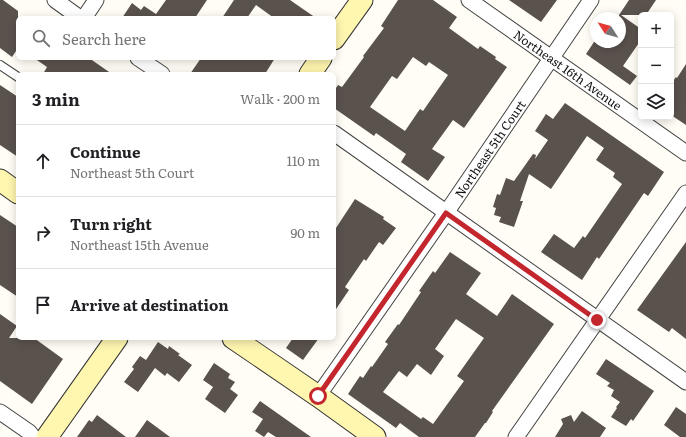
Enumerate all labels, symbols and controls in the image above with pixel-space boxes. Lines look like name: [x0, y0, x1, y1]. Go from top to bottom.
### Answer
north arrow: [590, 12, 626, 48]
map controls: [638, 12, 674, 120]
button: +: [638, 12, 674, 48]
search box: [16, 16, 336, 60]
street label: Northeast 16th Avenue: [510, 25, 626, 114]
icon: search: [30, 27, 52, 49]
text: Search here: [62, 27, 146, 50]
button: −: [638, 48, 674, 84]
button: layers: [638, 84, 674, 120]
text: 3 min: [32, 86, 80, 111]
text: Walk · 200 m: [240, 89, 320, 108]
street label: Northeast 5th Court: [450, 96, 530, 201]
text: Continue: [70, 140, 140, 163]
icon: ahead: [32, 150, 54, 172]
text: 110 m: [287, 151, 320, 170]
text: Northeast 5th Court: [70, 163, 194, 182]
text: Turn right: [70, 212, 152, 235]
icon: right: [32, 222, 54, 244]
text: 90 m: [290, 223, 320, 242]
text: Northeast 15th Avenue: [70, 235, 209, 254]
text: Arrive at destination: [70, 293, 229, 316]
icon: arrive: [32, 294, 54, 316]
route end: [588, 311, 606, 329]
route start: [309, 387, 327, 405]

